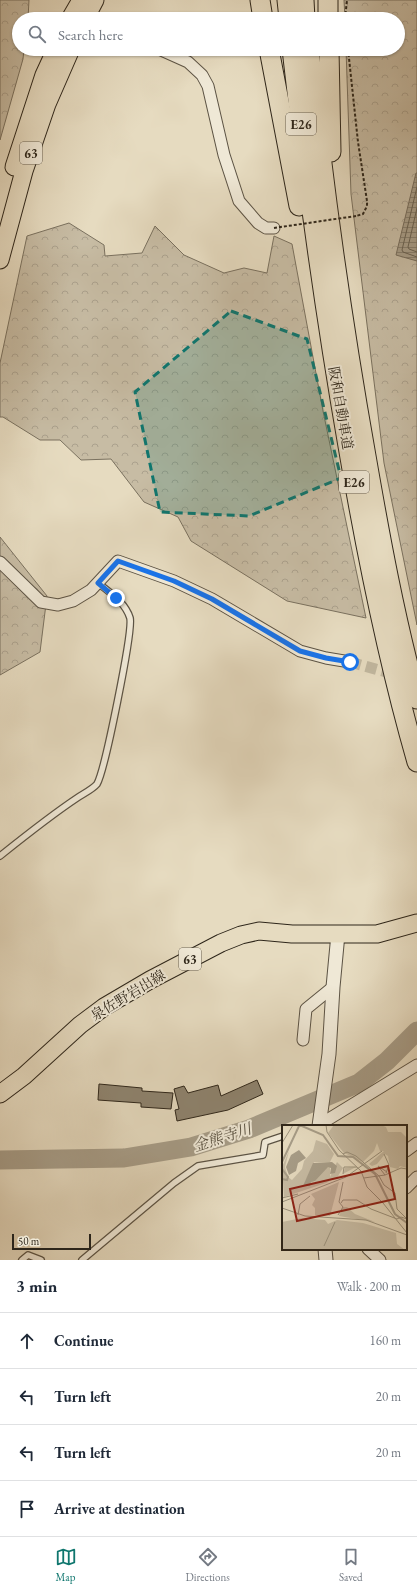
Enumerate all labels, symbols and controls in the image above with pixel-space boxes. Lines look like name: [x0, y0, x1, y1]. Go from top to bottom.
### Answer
search box: [12, 12, 405, 56]
icon: search: [26, 23, 48, 45]
text: Search here: [58, 25, 123, 44]
road number: E26: [286, 113, 316, 135]
road number: 63: [20, 142, 42, 164]
street label: 阪和自動車道: [325, 365, 357, 451]
road number: E26: [339, 471, 369, 493]
route end: [107, 589, 125, 607]
route start: [341, 653, 359, 671]
road number: 63: [179, 948, 201, 970]
street label: 泉佐野岩出線: [87, 966, 169, 1024]
water label: 金熊寺川: [191, 1118, 255, 1155]
inset map: [282, 1125, 407, 1250]
scale bar: [12, 1232, 91, 1251]
text: 50 m: [18, 1234, 39, 1248]
text: 3 min: [16, 1275, 57, 1297]
text: Walk · 200 m: [337, 1278, 401, 1295]
icon: ahead: [16, 1330, 38, 1352]
text: Continue: [54, 1331, 114, 1350]
text: 160 m: [370, 1332, 401, 1349]
icon: left: [16, 1386, 38, 1408]
text: Turn left: [54, 1387, 111, 1406]
text: 20 m: [376, 1388, 401, 1405]
icon: left: [16, 1442, 38, 1464]
text: Turn left: [54, 1443, 111, 1462]
text: 20 m: [376, 1444, 401, 1461]
icon: arrive: [16, 1498, 38, 1520]
text: Arrive at destination: [54, 1499, 185, 1518]
tab: Map: [55, 1546, 77, 1584]
tab: Directions: [186, 1546, 230, 1584]
tab: Saved: [339, 1546, 362, 1584]

